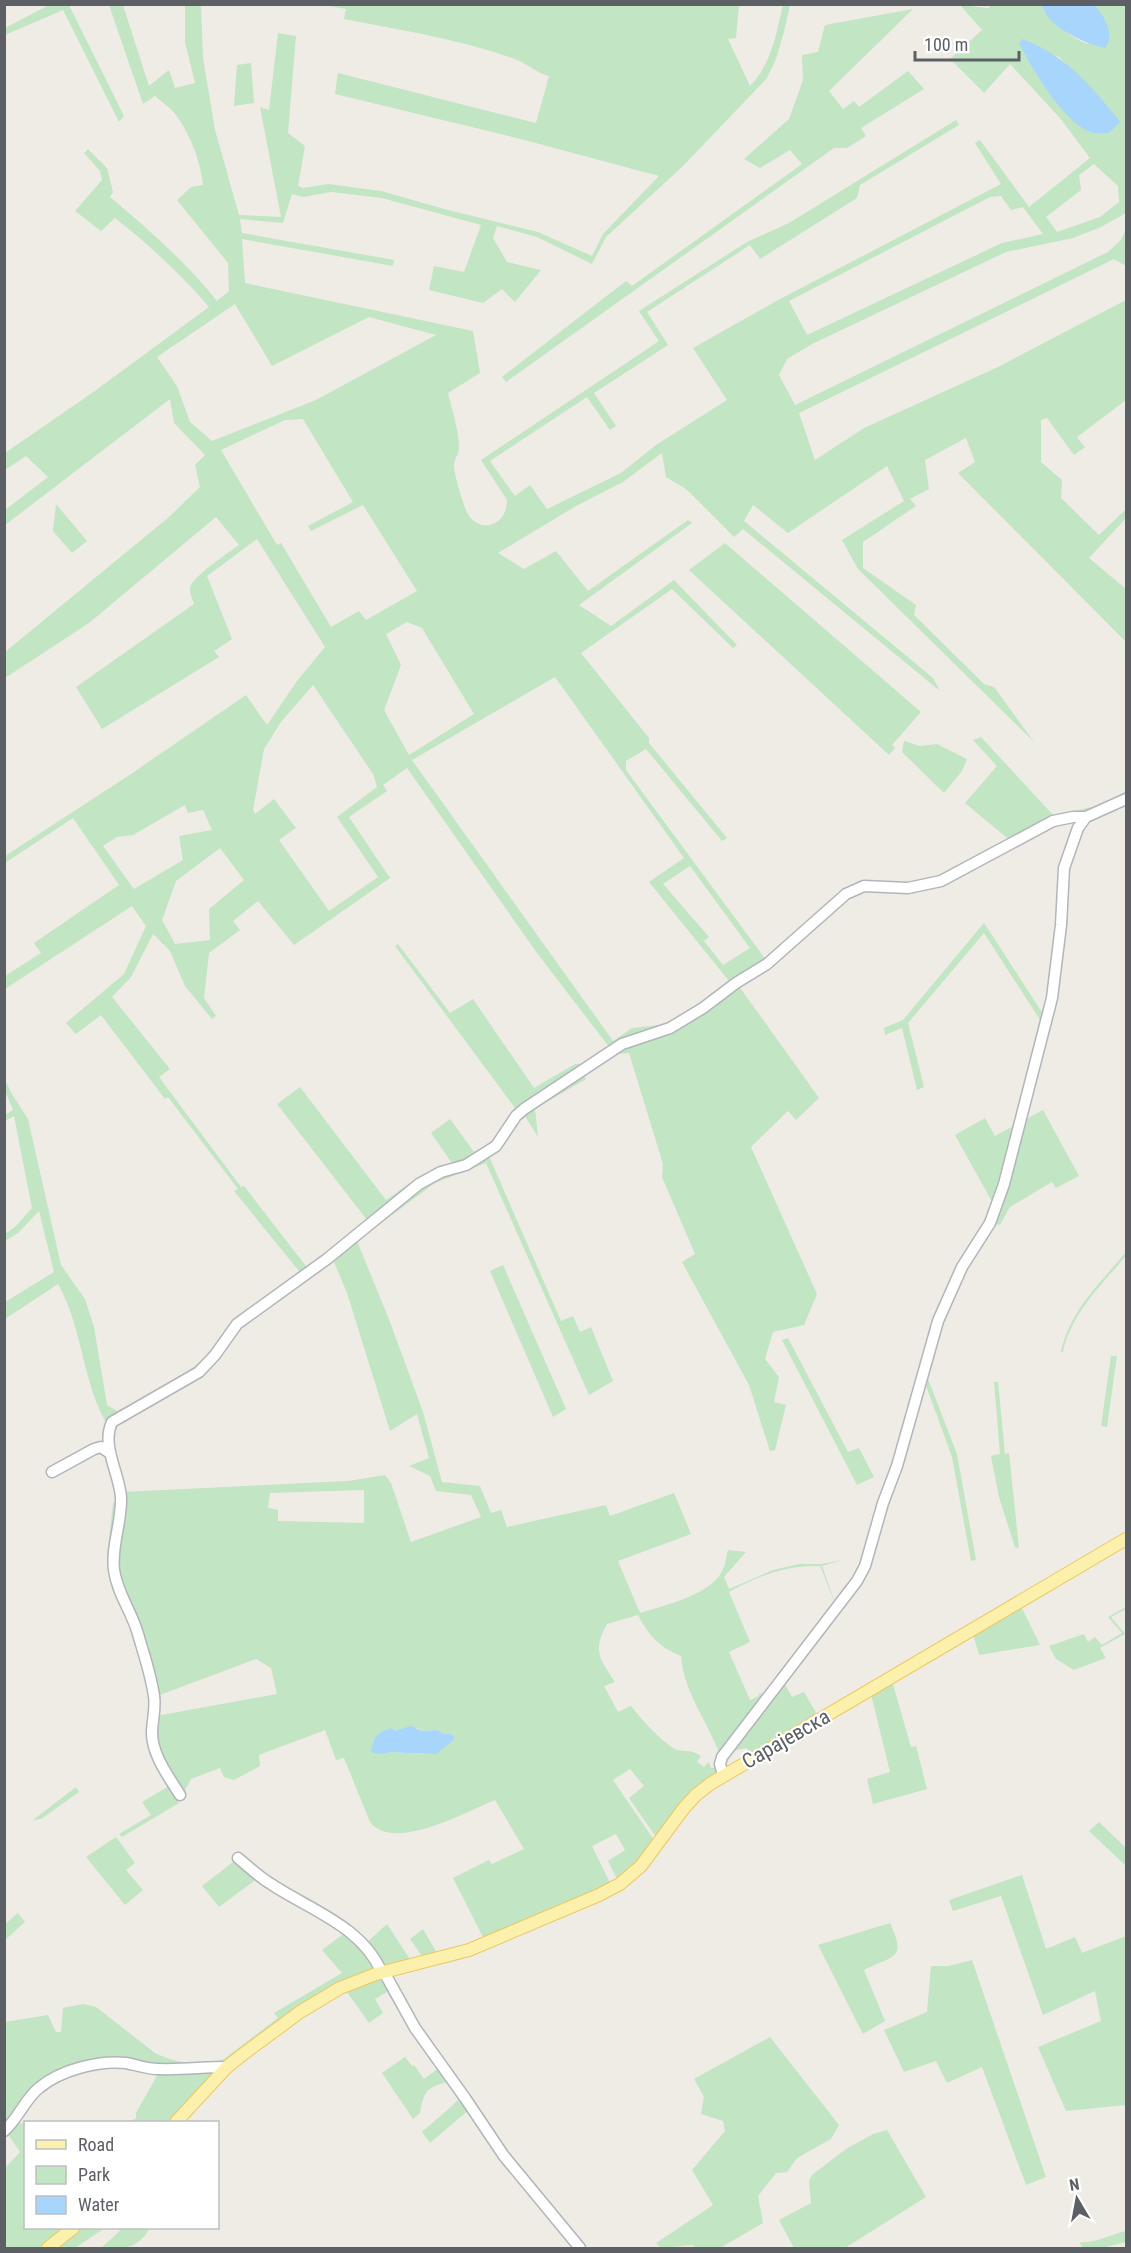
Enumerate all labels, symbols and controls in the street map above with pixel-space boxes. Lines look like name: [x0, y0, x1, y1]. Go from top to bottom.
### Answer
scale bar: [915, 24, 1018, 62]
text: 100 m: [924, 34, 968, 55]
street label: Сарајевска: [738, 1704, 834, 1774]
legend: [24, 2121, 219, 2229]
text: Road: [78, 2134, 114, 2155]
text: Park: [78, 2164, 110, 2185]
north arrow: [1047, 2169, 1107, 2229]
text: N: [1068, 2175, 1081, 2195]
text: Water: [78, 2194, 120, 2215]

